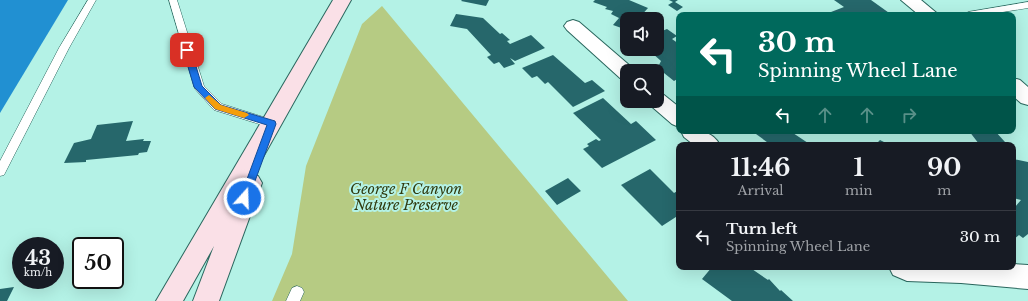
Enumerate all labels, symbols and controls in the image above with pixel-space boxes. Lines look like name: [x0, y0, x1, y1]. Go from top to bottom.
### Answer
map controls: [620, 12, 664, 108]
button: sound: [620, 12, 664, 56]
text: 30 m: [758, 25, 835, 60]
icon: left: [692, 28, 744, 80]
pin: [170, 33, 204, 67]
icon: arrive: [176, 39, 198, 61]
text: Spinning Wheel Lane: [758, 60, 958, 82]
button: search: [620, 64, 664, 108]
icon: left: [772, 104, 794, 126]
icon: ahead: [814, 104, 836, 126]
icon: ahead: [856, 104, 878, 126]
icon: right: [898, 104, 920, 126]
text: 11:46: [731, 153, 790, 182]
text: 1: [854, 153, 864, 182]
text: 90: [927, 153, 961, 182]
position arrow: [223, 177, 265, 219]
park label: George F Canyon Nature Preserve: [350, 180, 462, 214]
text: Arrival: [738, 182, 784, 199]
text: min: [845, 182, 872, 199]
text: m: [937, 182, 951, 199]
text: Turn left: [726, 219, 797, 238]
icon: left: [692, 226, 714, 248]
text: 30 m: [960, 227, 1000, 246]
speed limit sign: 50: [72, 237, 124, 289]
text: Spinning Wheel Lane: [726, 238, 870, 255]
text: 43: [25, 246, 51, 270]
text: km/h: [24, 266, 52, 279]

